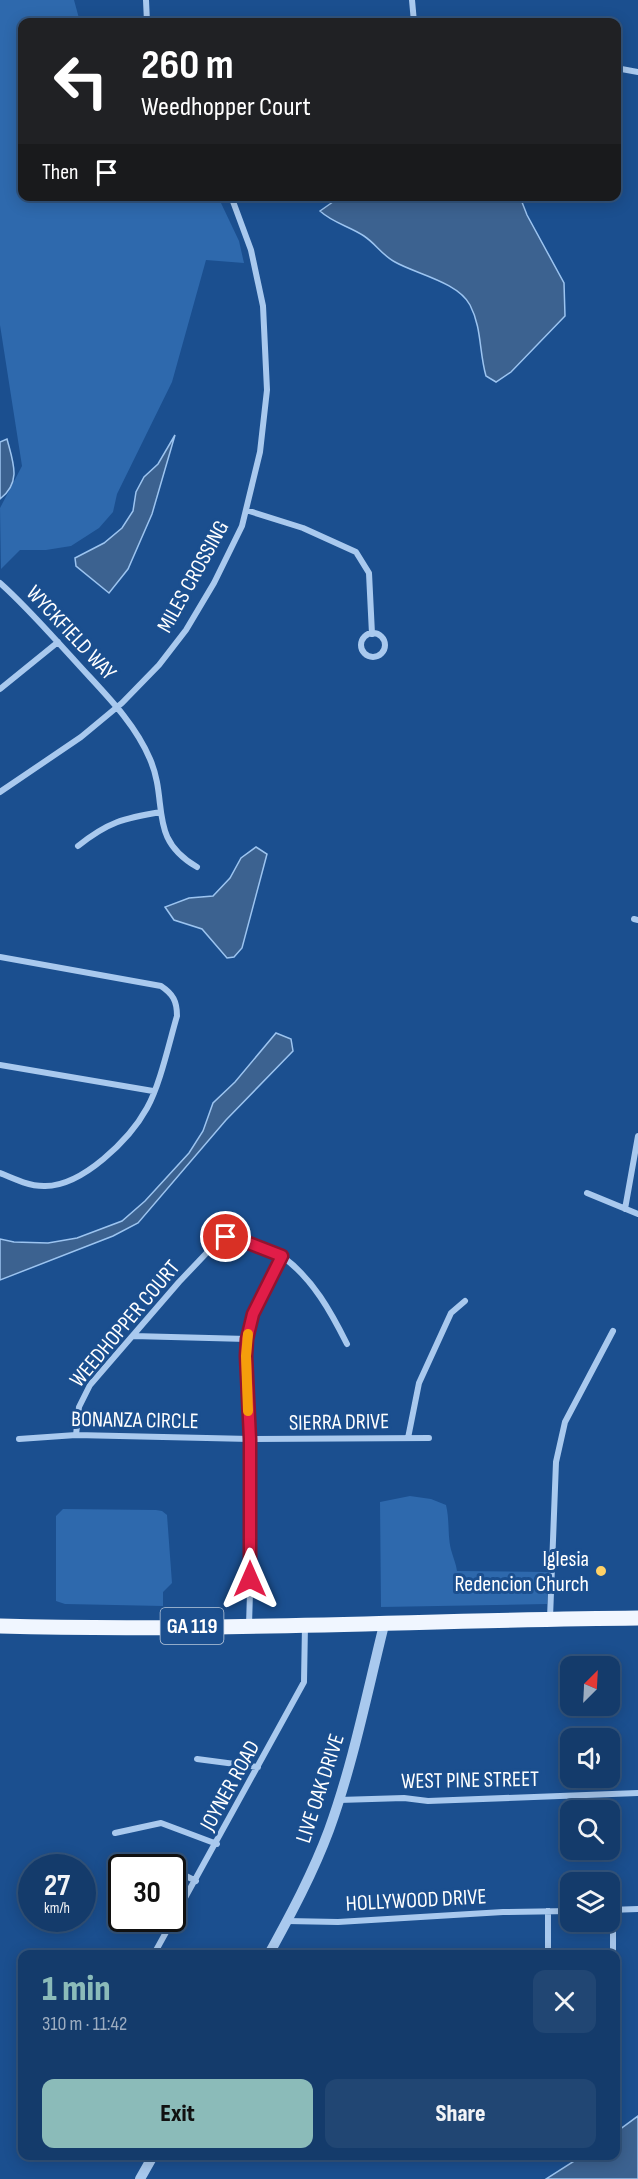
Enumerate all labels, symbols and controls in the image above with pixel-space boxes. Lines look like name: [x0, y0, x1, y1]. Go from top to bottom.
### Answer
text: 260 m: [141, 40, 234, 91]
icon: left: [42, 42, 120, 120]
text: Weedhopper Court: [141, 91, 311, 123]
icon: arrive: [90, 156, 123, 189]
text: Then: [42, 159, 78, 186]
street label: MILES CROSSING: [151, 516, 235, 638]
street label: WYCKFIELD WAY: [20, 580, 122, 686]
pin: [200, 1211, 251, 1262]
icon: arrive: [209, 1220, 242, 1253]
street label: WEEDHOPPER COURT: [64, 1255, 186, 1393]
street label: BONANZA CIRCLE: [71, 1406, 199, 1435]
street label: SIERRA DRIVE: [289, 1408, 389, 1437]
place label: Iglesia Redencion Church: [454, 1546, 589, 1598]
position arrow: [218, 1547, 282, 1611]
marker: Iglesia Redencion Church: [594, 1564, 608, 1578]
road number: GA 119: [160, 1608, 224, 1644]
north arrow: [560, 1656, 620, 1716]
map controls: [560, 1656, 620, 1932]
button: sound: [560, 1728, 620, 1788]
street label: LIVE OAK DRIVE: [290, 1731, 351, 1846]
street label: JOYNER ROAD: [194, 1736, 266, 1836]
street label: WEST PINE STREET: [401, 1766, 539, 1795]
button: search: [560, 1800, 620, 1860]
speed limit sign: 30: [108, 1854, 186, 1932]
text: 27: [44, 1868, 70, 1904]
button: layers: [560, 1872, 620, 1932]
street label: HOLLYWOOD DRIVE: [345, 1883, 487, 1918]
text: km/h: [44, 1899, 70, 1918]
text: 1 min: [42, 1968, 110, 2011]
button: close: [533, 1970, 596, 2033]
text: 310 m · 11:42: [42, 2012, 127, 2036]
button: Exit: [42, 2079, 313, 2148]
button: Share: [325, 2079, 596, 2148]

